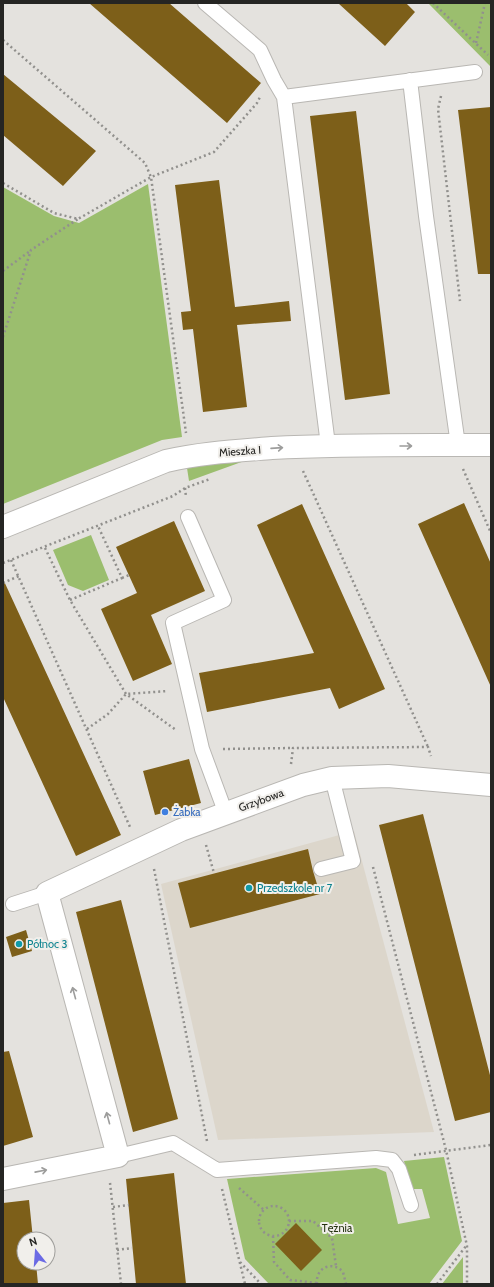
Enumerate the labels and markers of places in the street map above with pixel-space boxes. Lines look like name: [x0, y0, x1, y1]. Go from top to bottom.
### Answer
place label: Żabka: [173, 805, 201, 819]
marker: Żabka: [160, 807, 170, 817]
place label: Przedszkole nr 7: [257, 881, 333, 895]
marker: Przedszkole nr 7: [244, 883, 254, 893]
place label: Północ 3: [27, 937, 67, 951]
marker: Północ 3: [14, 939, 24, 949]

